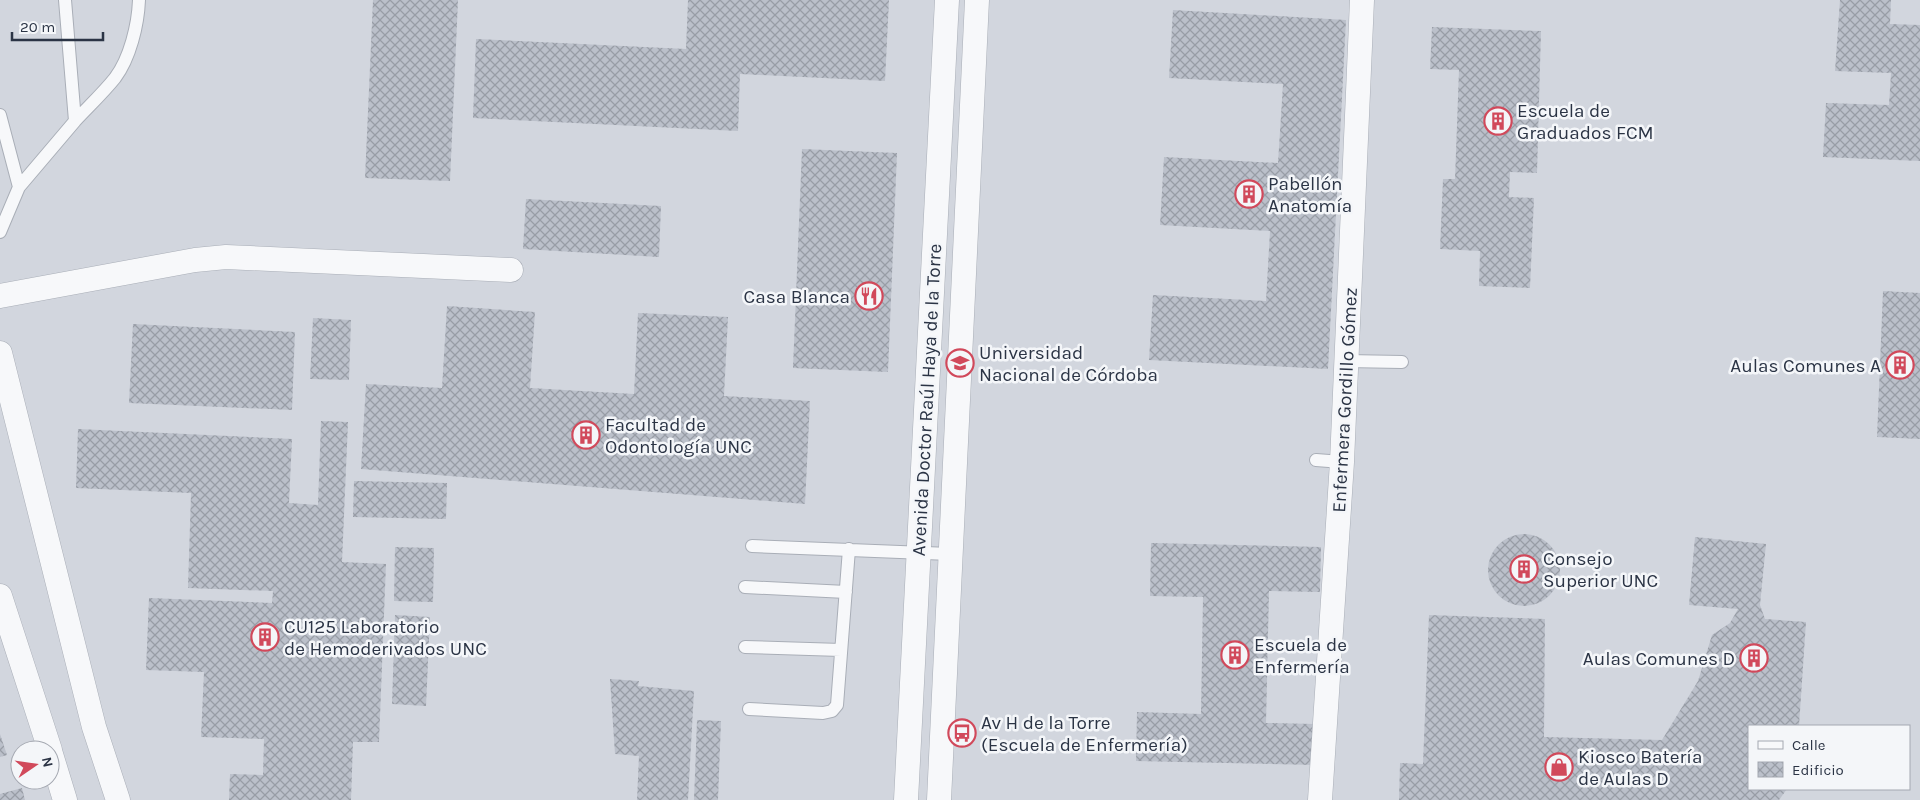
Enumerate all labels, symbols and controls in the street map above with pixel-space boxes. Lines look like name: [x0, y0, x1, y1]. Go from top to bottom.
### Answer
scale bar: [12, 10, 104, 42]
text: 20 m: [20, 18, 55, 36]
place label: Escuela de Graduados FCM: [1517, 100, 1654, 144]
building icon: Escuela de Graduados FCM: [1483, 106, 1513, 136]
place label: Pabellón Anatomía: [1268, 173, 1352, 217]
building icon: Pabellón Anatomía: [1234, 179, 1264, 209]
street label: Avenida Doctor Raúl Haya de la Torre: [908, 243, 946, 557]
restaurant icon: Casa Blanca: [854, 281, 884, 311]
place label: Casa Blanca: [744, 286, 850, 308]
street label: Enfermera Gordillo Gómez: [1328, 287, 1362, 513]
place label: Universidad Nacional de Córdoba: [979, 342, 1158, 386]
school or university icon: Universidad Nacional de Córdoba: [945, 348, 975, 378]
building icon: Aulas Comunes A: [1885, 350, 1915, 380]
place label: Aulas Comunes A: [1730, 355, 1881, 377]
place label: Facultad de Odontología UNC: [605, 414, 752, 458]
building icon: Facultad de Odontología UNC: [571, 420, 601, 450]
place label: Consejo Superior UNC: [1543, 548, 1658, 592]
building icon: Consejo Superior UNC: [1509, 554, 1539, 584]
place label: CU125 Laboratorio de Hemoderivados UNC: [284, 616, 487, 660]
building icon: CU125 Laboratorio de Hemoderivados UNC: [250, 622, 280, 652]
place label: Escuela de Enfermería: [1254, 634, 1350, 678]
building icon: Escuela de Enfermería: [1220, 640, 1250, 670]
building icon: Aulas Comunes D: [1739, 643, 1769, 673]
place label: Aulas Comunes D: [1583, 648, 1735, 670]
place label: Av H de la Torre (Escuela de Enfermería): [981, 712, 1188, 756]
bus stop icon: Av H de la Torre (Escuela de Enfermería): [947, 718, 977, 748]
legend: [1748, 725, 1910, 790]
text: Calle: [1792, 736, 1826, 754]
north arrow: [10, 740, 60, 790]
place label: Kiosco Batería de Aulas D: [1578, 746, 1702, 790]
shop icon: Kiosco Batería de Aulas D: [1544, 752, 1574, 782]
text: N: [38, 755, 57, 769]
text: Edificio: [1792, 761, 1844, 779]

